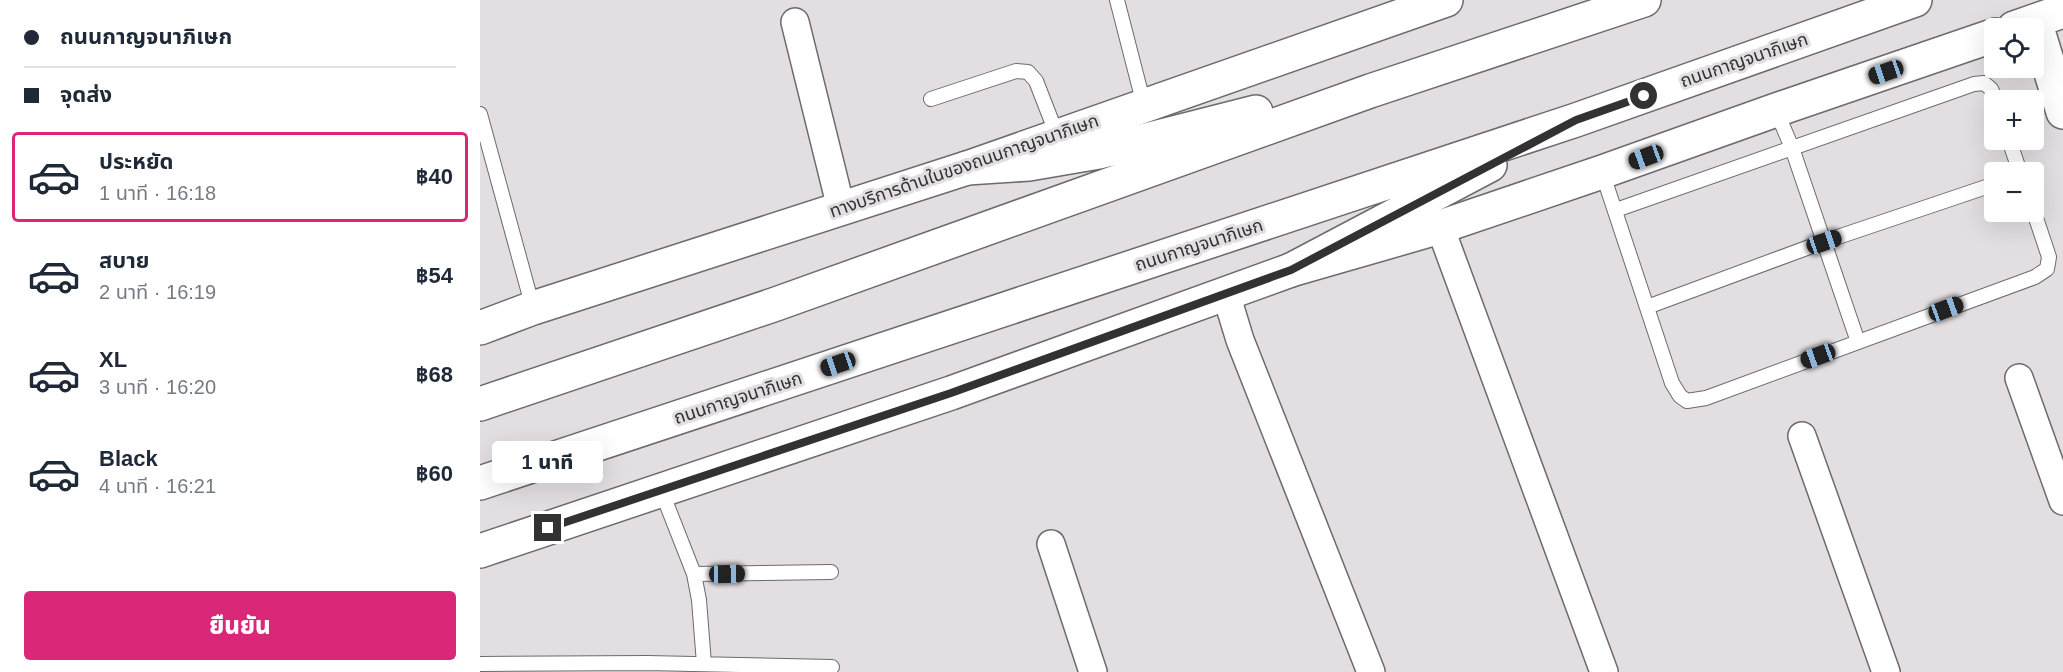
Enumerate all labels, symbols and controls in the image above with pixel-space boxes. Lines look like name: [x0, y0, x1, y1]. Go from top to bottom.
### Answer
map controls: [1984, 18, 2044, 222]
button: locate: [1984, 18, 2044, 78]
text: ถนนกาญจนาภิเษก: [60, 24, 232, 49]
street label: ถนนกาญจนาภิเษก: [1678, 29, 1810, 91]
car: [1866, 58, 1906, 86]
text: จุดส่ง: [60, 82, 112, 107]
route start: [1630, 82, 1657, 109]
button: +: [1984, 90, 2044, 150]
street label: ทางบริการด้านในของถนนกาญจนาภิเษก: [827, 110, 1101, 222]
car: [1626, 142, 1666, 172]
text: ประหยัด: [99, 149, 174, 174]
icon: car: [27, 150, 81, 204]
button: −: [1984, 162, 2044, 222]
text: ฿40: [416, 164, 453, 189]
text: 1 นาที · 16:18: [99, 182, 216, 204]
street label: ถนนกาญจนาภิเษก: [1132, 215, 1266, 275]
car: [1804, 228, 1844, 256]
text: สบาย: [99, 248, 149, 273]
icon: car: [27, 249, 81, 303]
text: ฿54: [416, 263, 453, 288]
text: 2 นาที · 16:19: [99, 281, 216, 303]
car: [1926, 294, 1966, 324]
car: [1798, 341, 1838, 371]
text: XL: [99, 347, 127, 372]
icon: car: [27, 348, 81, 402]
car: [818, 350, 858, 378]
text: ฿68: [416, 362, 453, 387]
street label: ถนนกาญจนาภิเษก: [671, 368, 805, 428]
text: 3 นาที · 16:20: [99, 376, 216, 398]
callout: 1 นาที: [493, 441, 604, 483]
text: Black: [99, 446, 158, 471]
icon: car: [27, 447, 81, 501]
text: 1 นาที: [522, 451, 573, 473]
text: ฿60: [416, 461, 453, 486]
text: 4 นาที · 16:21: [99, 475, 216, 497]
route end: [534, 514, 561, 541]
car: [709, 565, 745, 583]
button: ยืนยัน: [24, 591, 456, 660]

